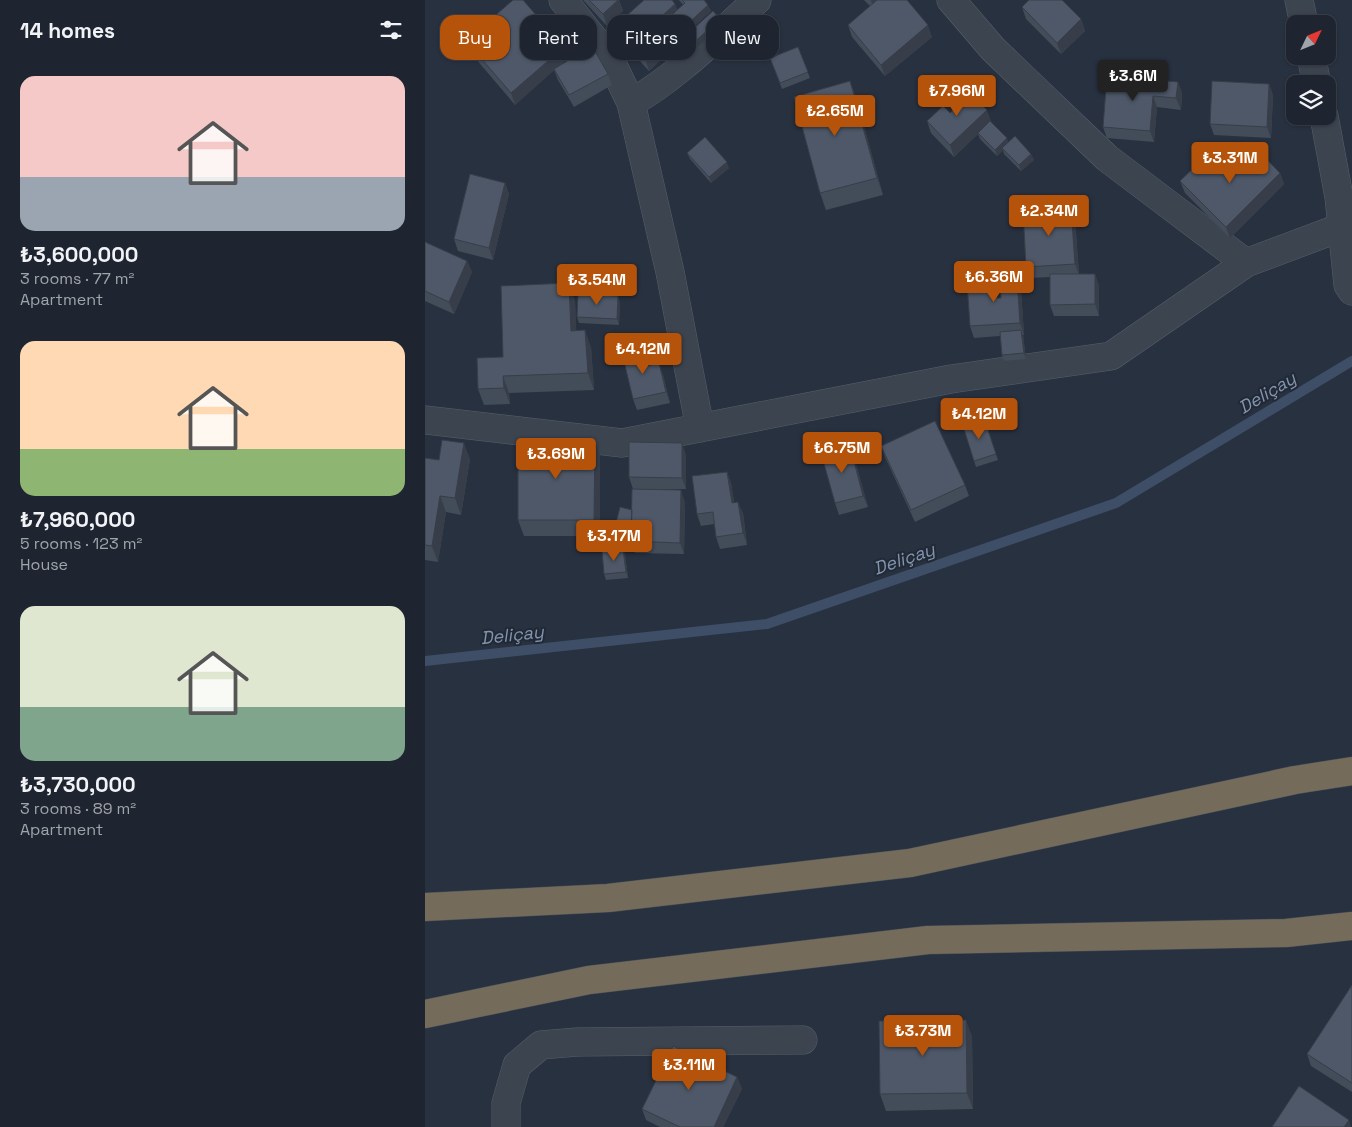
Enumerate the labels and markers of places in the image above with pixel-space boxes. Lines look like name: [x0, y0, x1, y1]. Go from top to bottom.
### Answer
pin: ₺3.6M: [1098, 59, 1168, 102]
pin: ₺7.96M: [916, 74, 998, 117]
pin: ₺2.65M: [794, 94, 876, 137]
pin: ₺3.31M: [1189, 142, 1271, 184]
pin: ₺2.34M: [1008, 194, 1090, 237]
pin: ₺6.36M: [953, 260, 1035, 303]
pin: ₺3.54M: [556, 264, 638, 306]
pin: ₺4.12M: [602, 332, 684, 375]
pin: ₺4.12M: [938, 398, 1020, 440]
pin: ₺6.75M: [801, 432, 883, 474]
pin: ₺3.69M: [515, 438, 597, 480]
pin: ₺3.17M: [573, 520, 655, 562]
pin: ₺3.73M: [882, 1014, 964, 1057]
pin: ₺3.11M: [648, 1048, 730, 1091]

